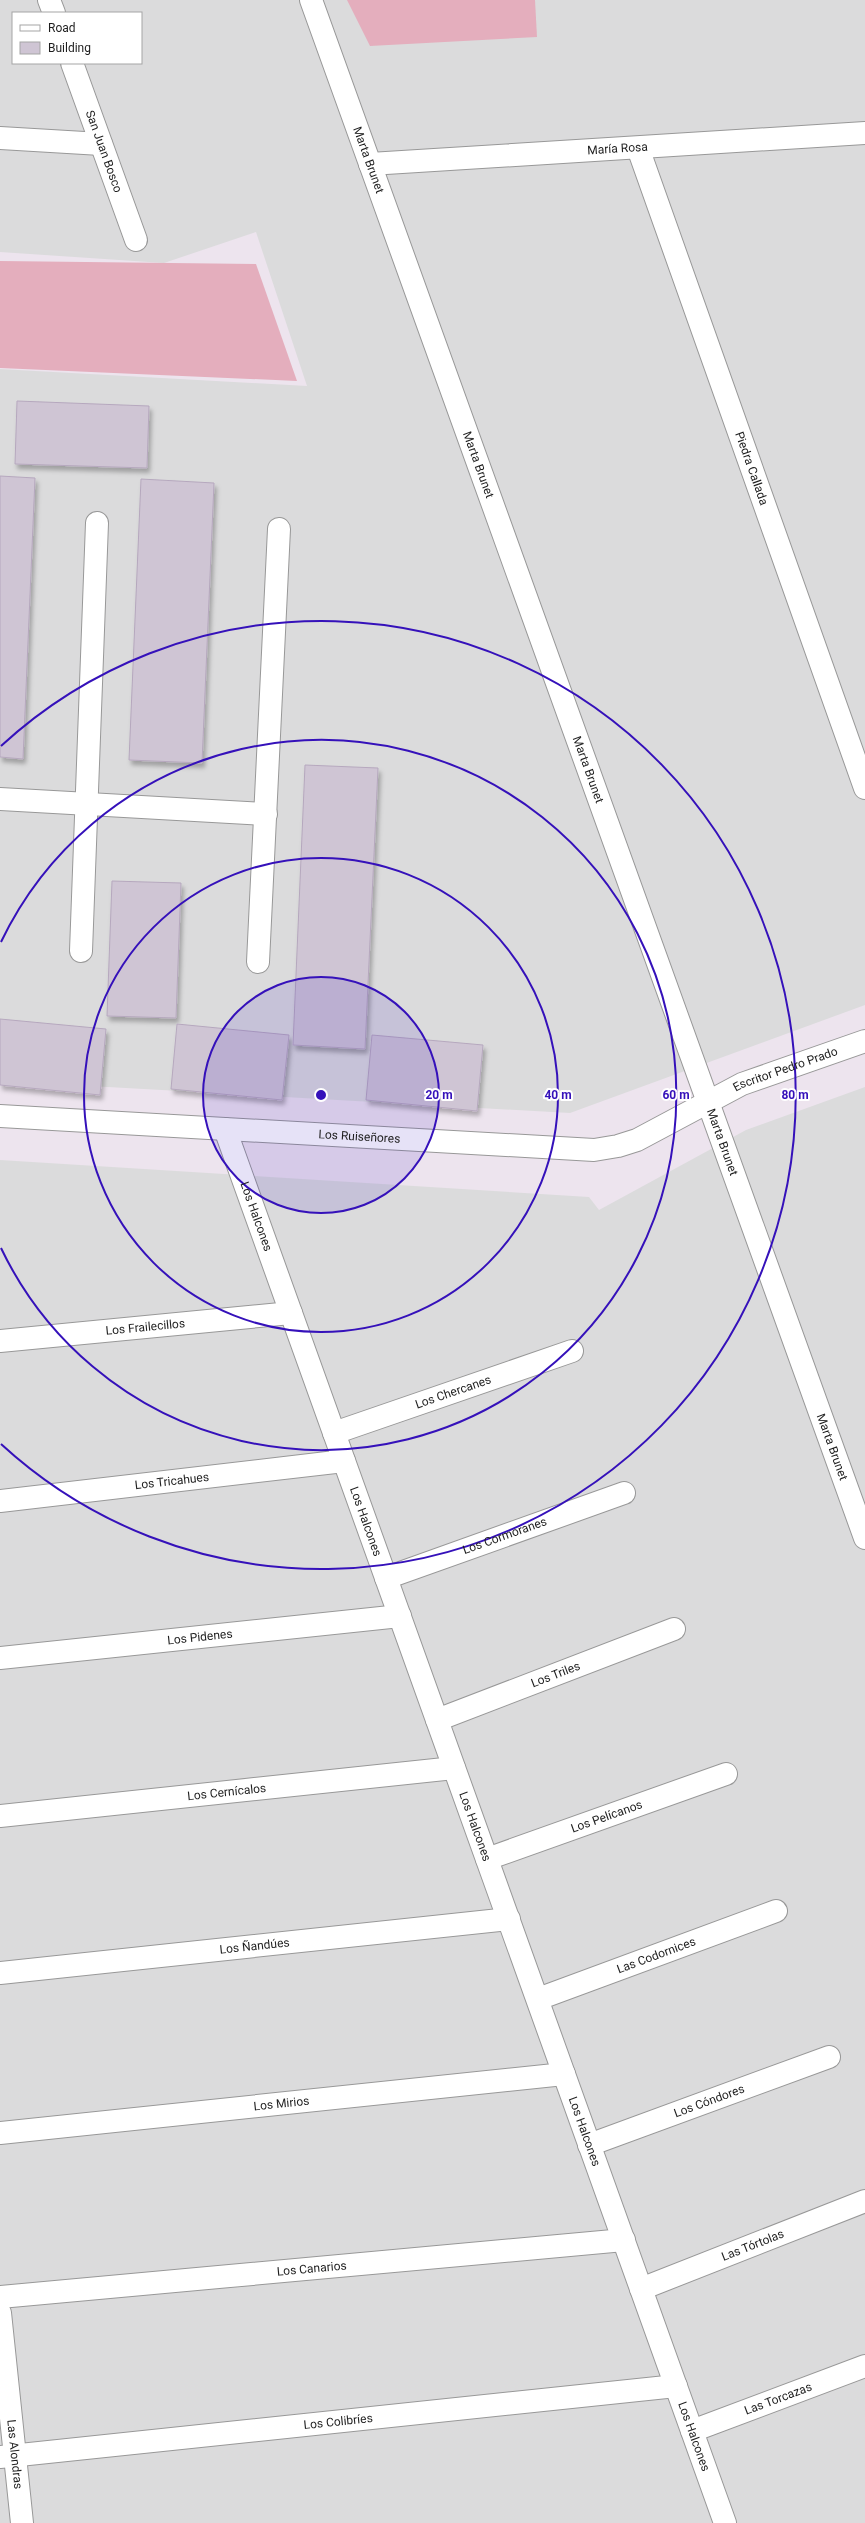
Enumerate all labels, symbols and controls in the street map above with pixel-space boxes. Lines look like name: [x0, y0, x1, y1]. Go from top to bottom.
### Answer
legend: [12, 12, 142, 64]
text: Road: [48, 21, 76, 35]
text: Building: [48, 41, 91, 55]
street label: San Juan Bosco: [83, 108, 125, 195]
street label: Marta Brunet: [350, 125, 387, 195]
street label: María Rosa: [587, 140, 648, 157]
street label: Marta Brunet: [460, 429, 497, 500]
street label: Piedra Callada: [732, 430, 771, 507]
street label: Marta Brunet: [570, 734, 607, 805]
street label: Escritor Pedro Prado: [731, 1044, 840, 1095]
centre of rings: [314, 1088, 328, 1102]
text: 20 m: [425, 1088, 453, 1102]
text: 40 m: [544, 1088, 572, 1102]
text: 60 m: [662, 1088, 690, 1102]
text: 80 m: [781, 1088, 809, 1102]
street label: Marta Brunet: [704, 1107, 741, 1178]
street label: Los Ruiseñores: [318, 1127, 401, 1146]
street label: Los Halcones: [238, 1180, 275, 1253]
street label: Los Frailecillos: [105, 1316, 186, 1338]
street label: Los Chercanes: [413, 1372, 493, 1411]
street label: Marta Brunet: [814, 1412, 851, 1482]
street label: Los Tricahues: [134, 1470, 210, 1492]
street label: Los Halcones: [347, 1485, 385, 1558]
street label: Los Cormoranes: [461, 1514, 549, 1557]
street label: Los Pidenes: [167, 1627, 233, 1647]
street label: Los Triles: [529, 1659, 582, 1690]
street label: Los Cernícalos: [187, 1781, 267, 1803]
street label: Los Halcones: [456, 1790, 494, 1863]
street label: Los Pelícanos: [569, 1797, 644, 1836]
street label: Las Codornices: [615, 1934, 698, 1976]
street label: Los Ñandúes: [219, 1935, 290, 1957]
street label: Los Cóndores: [672, 2082, 746, 2120]
street label: Los Mirios: [253, 2094, 310, 2113]
street label: Los Halcones: [566, 2095, 603, 2168]
street label: Las Tórtolas: [719, 2227, 786, 2264]
street label: Los Canarios: [276, 2258, 347, 2279]
street label: Las Torcazas: [742, 2380, 814, 2418]
street label: Los Halcones: [675, 2400, 713, 2473]
street label: Los Colibríes: [303, 2411, 373, 2432]
street label: Las Alondras: [4, 2419, 25, 2490]

